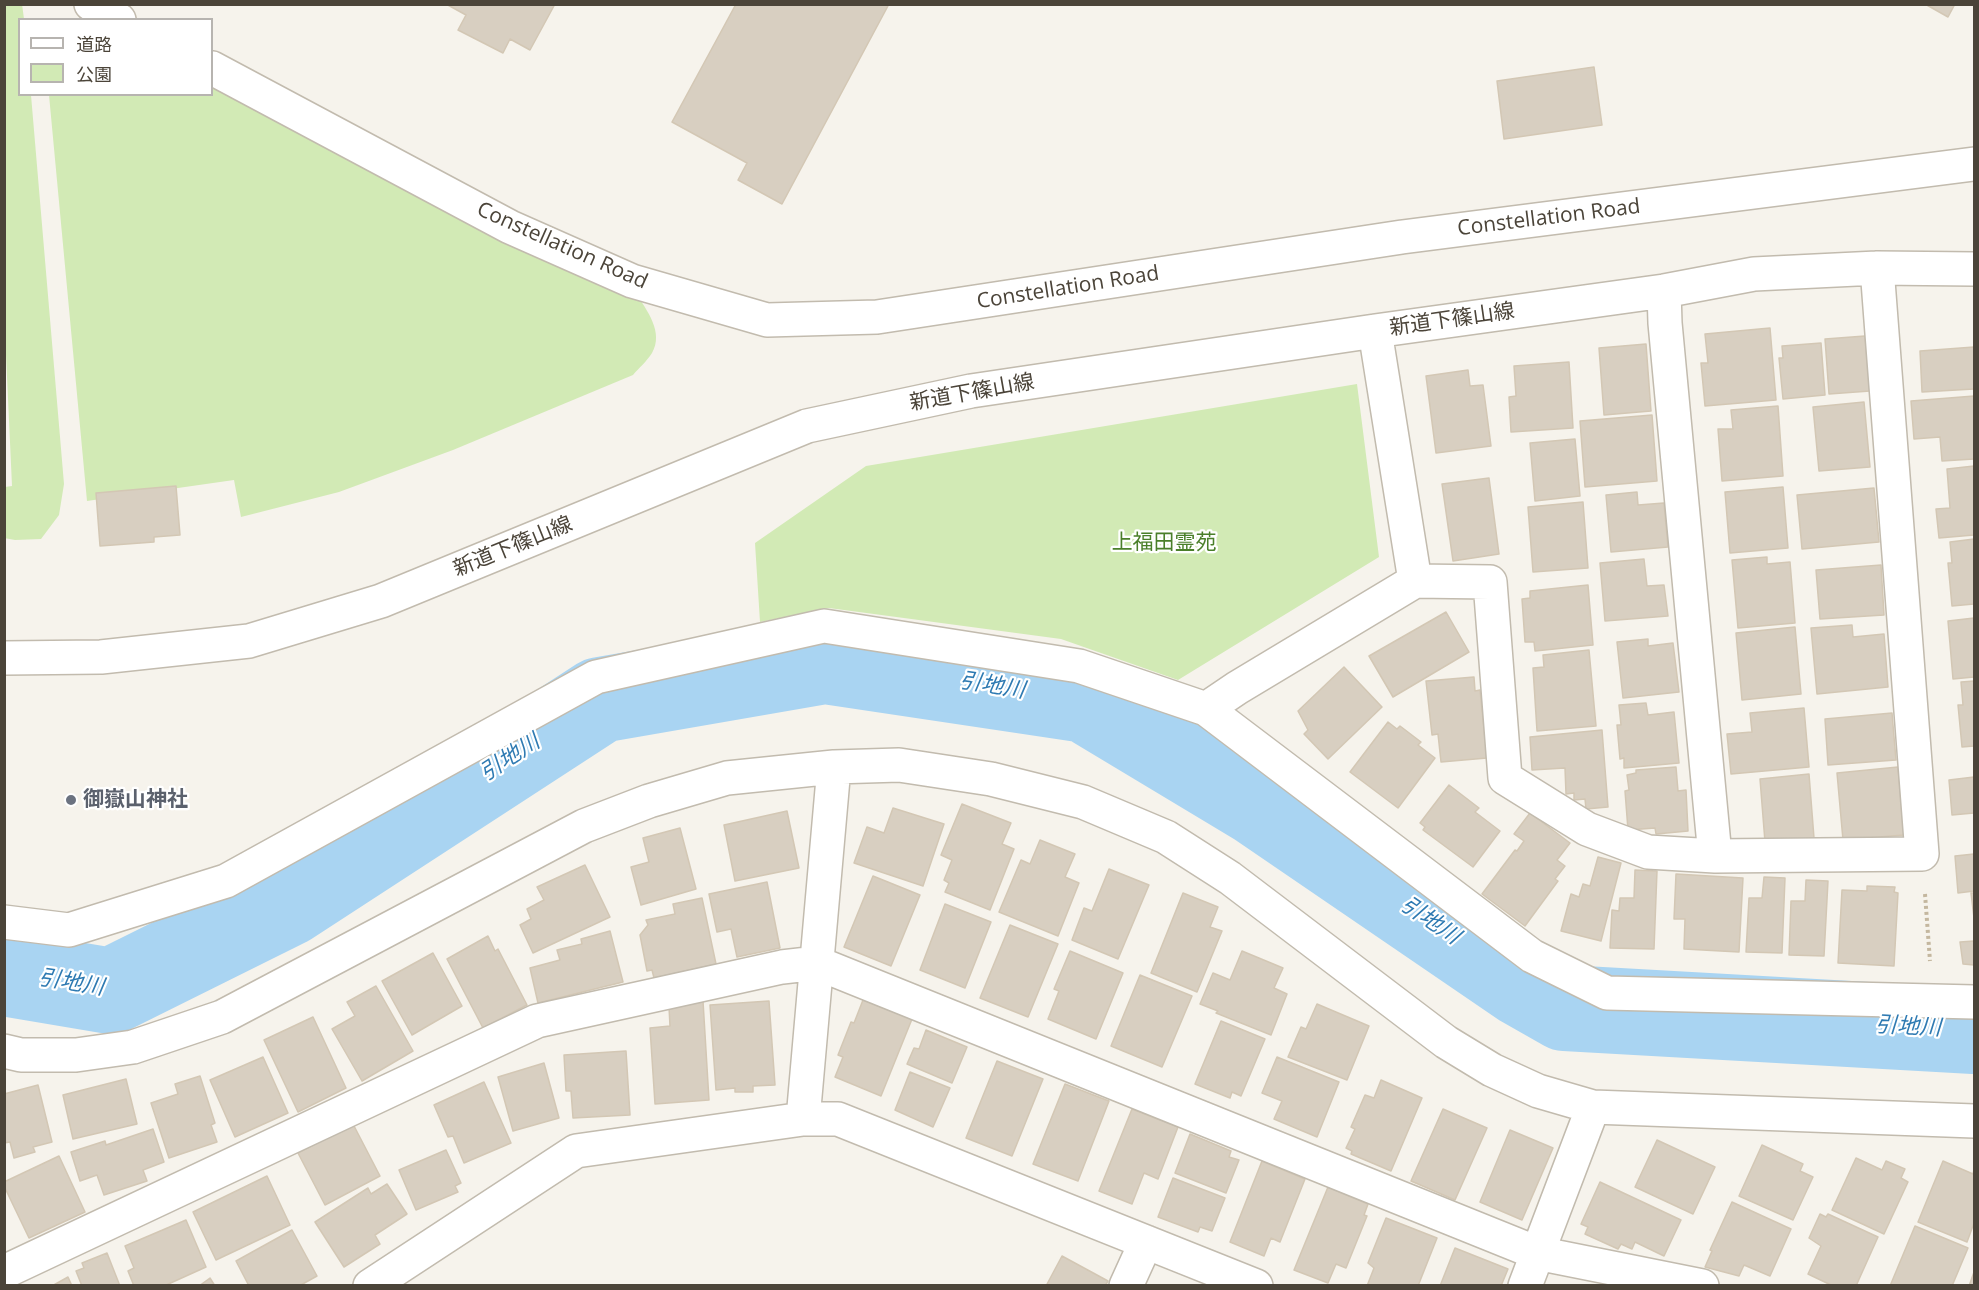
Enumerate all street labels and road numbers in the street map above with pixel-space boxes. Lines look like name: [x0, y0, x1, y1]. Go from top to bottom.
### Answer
street label: Constellation Road: [1456, 194, 1642, 242]
street label: Constellation Road: [473, 197, 651, 295]
street label: Constellation Road: [975, 261, 1161, 315]
street label: 新道下篠山線: [1388, 299, 1516, 341]
street label: 新道下篠山線: [908, 370, 1036, 416]
street label: 新道下篠山線: [450, 512, 576, 582]

